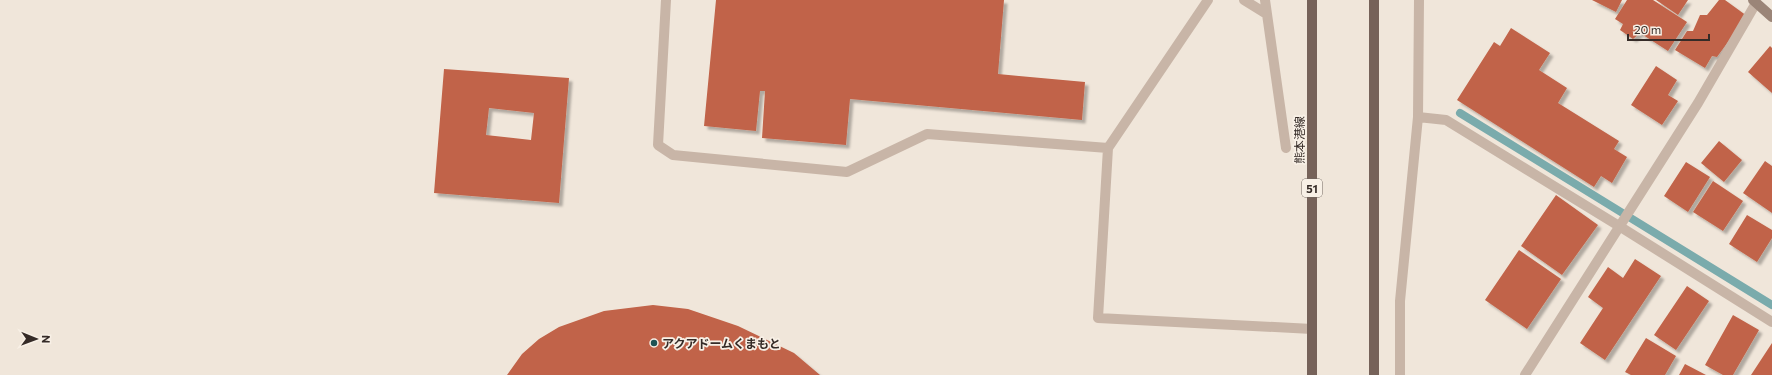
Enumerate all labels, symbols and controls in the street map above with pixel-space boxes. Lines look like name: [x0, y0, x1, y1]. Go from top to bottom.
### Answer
scale bar: [1628, 16, 1709, 42]
text: 20 m: [1634, 22, 1661, 36]
street label: 熊本港線: [1292, 116, 1306, 164]
road number: 51: [1302, 179, 1322, 197]
north arrow: [16, 319, 56, 359]
text: N: [40, 335, 53, 343]
place label: アクアドームくまもと: [662, 336, 781, 350]
marker: アクアドームくまもと: [649, 338, 659, 348]

